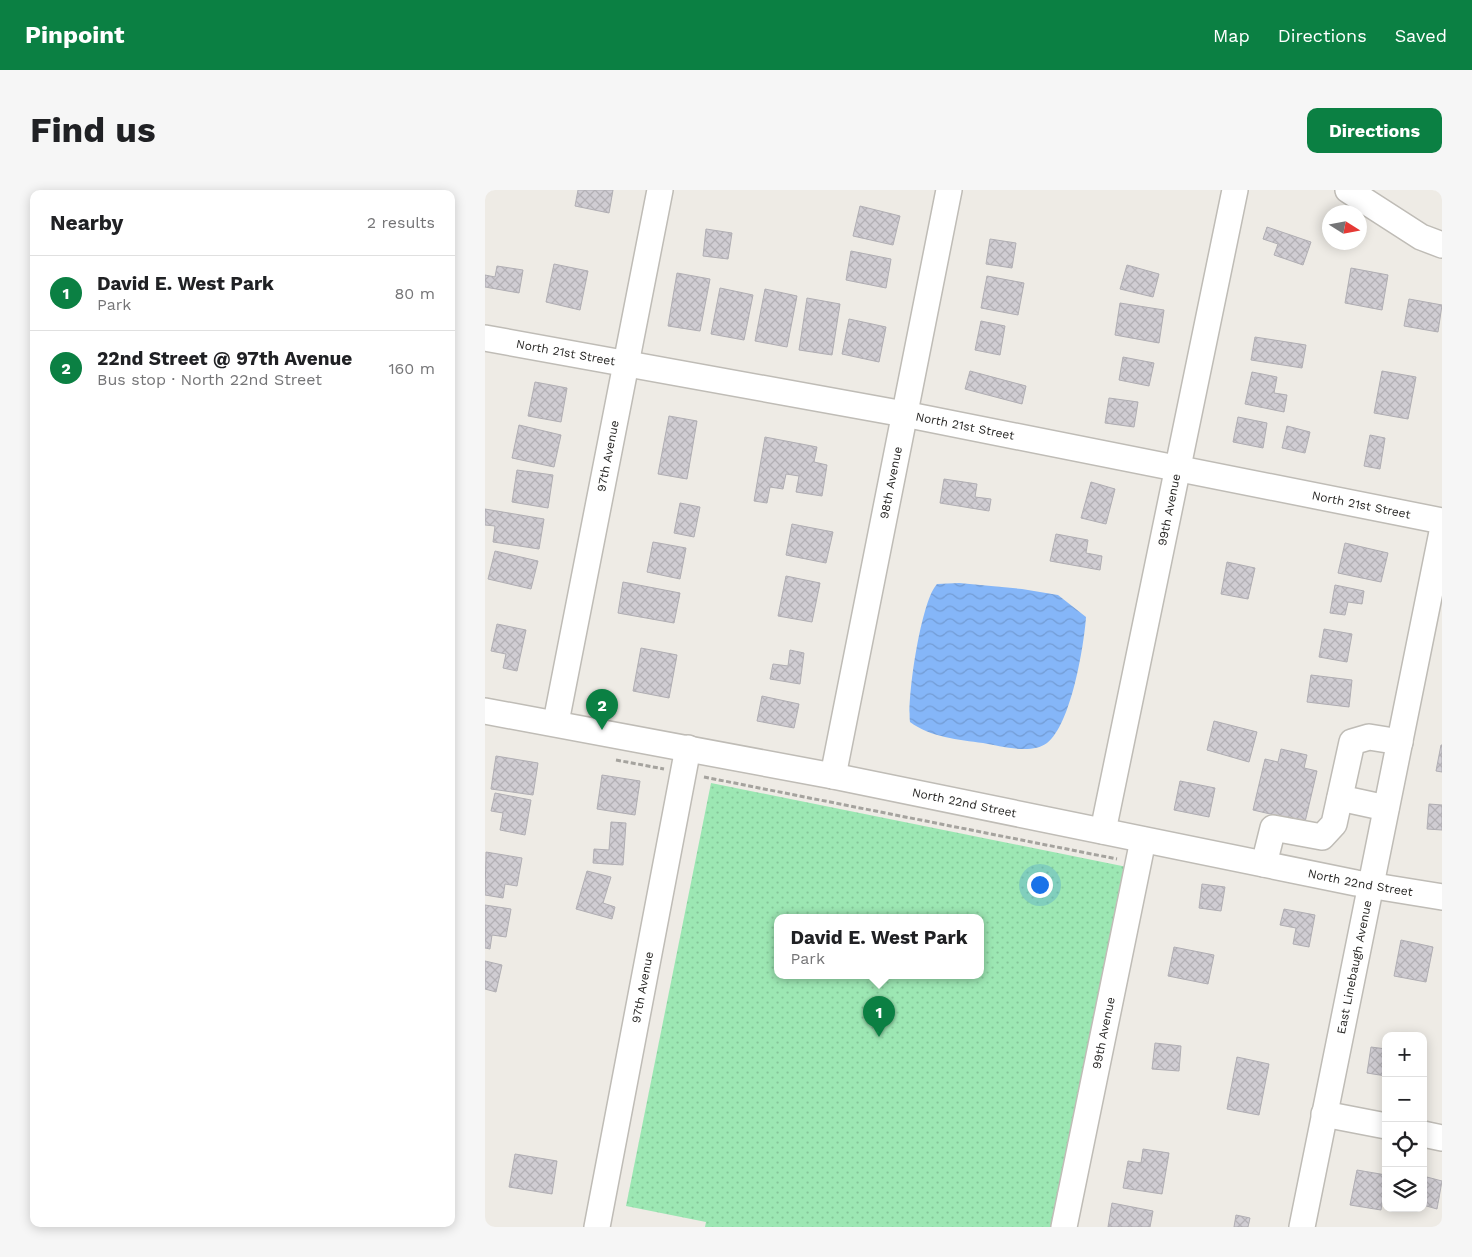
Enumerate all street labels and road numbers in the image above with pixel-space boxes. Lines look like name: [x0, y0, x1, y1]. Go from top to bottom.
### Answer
street label: North 21st Street: [515, 337, 616, 368]
street label: North 21st Street: [914, 409, 1016, 443]
street label: 97th Avenue: [594, 419, 622, 493]
street label: 98th Avenue: [877, 445, 905, 520]
street label: 99th Avenue: [1155, 472, 1183, 547]
street label: North 21st Street: [1311, 488, 1412, 522]
street label: North 22nd Street: [911, 785, 1018, 820]
street label: North 22nd Street: [1307, 866, 1414, 899]
street label: East Linebaugh Avenue: [1334, 899, 1375, 1035]
street label: 97th Avenue: [629, 950, 656, 1024]
street label: 99th Avenue: [1089, 996, 1118, 1070]

